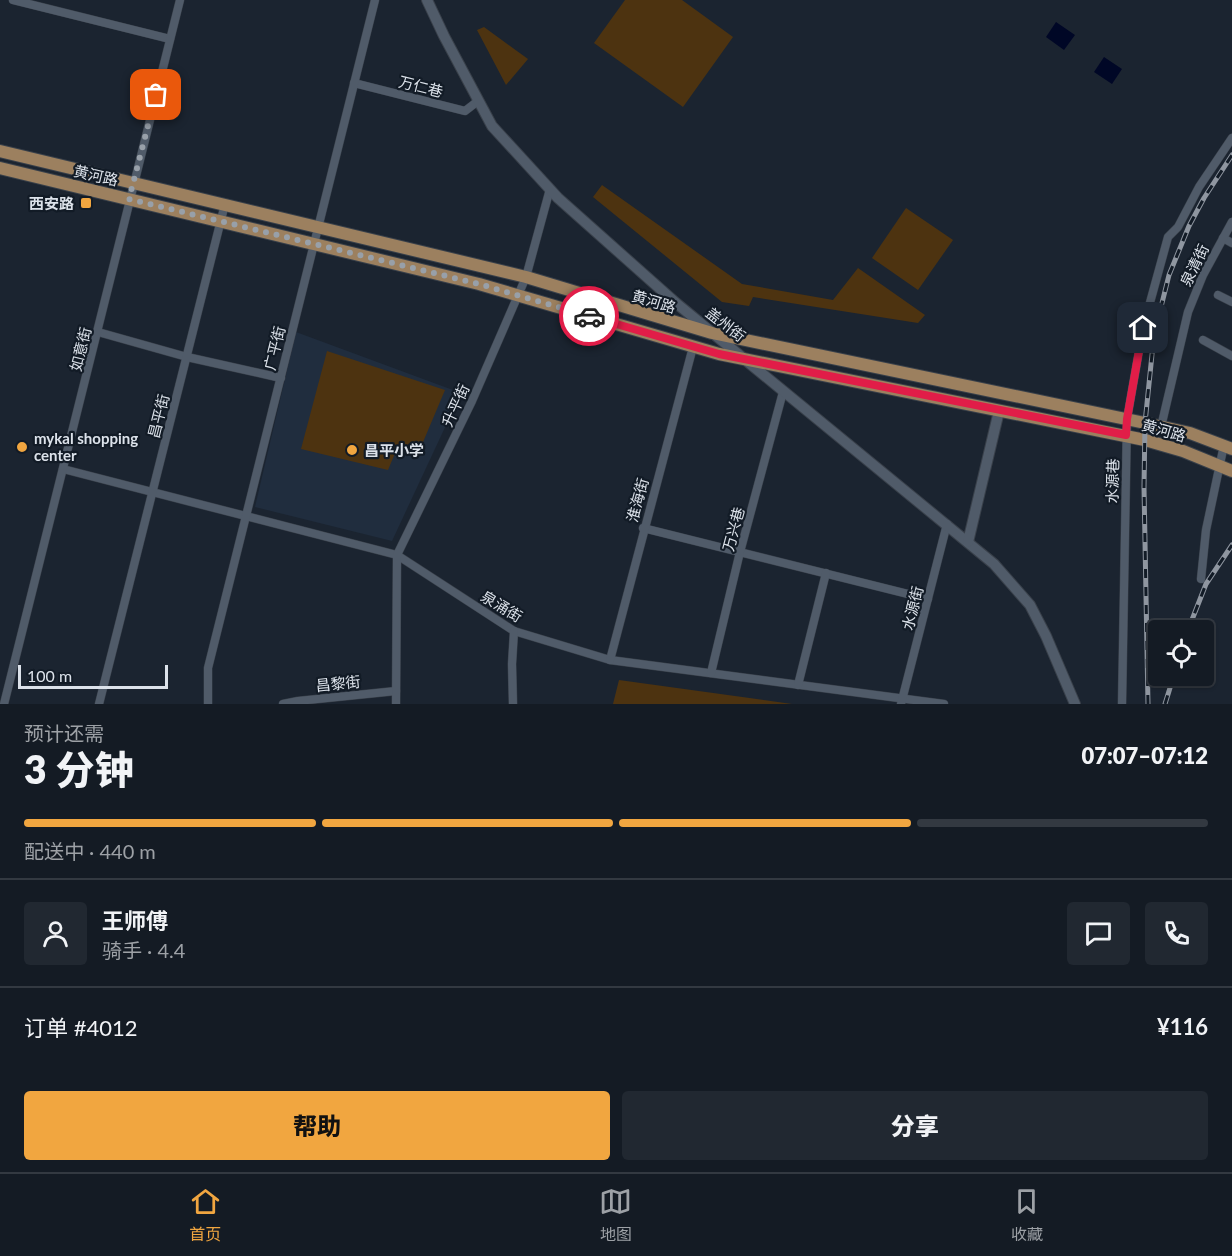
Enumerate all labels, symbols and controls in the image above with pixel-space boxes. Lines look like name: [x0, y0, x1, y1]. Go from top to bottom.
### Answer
pin: [130, 69, 181, 120]
street label: 万仁巷: [397, 72, 445, 100]
icon: bag: [139, 78, 172, 111]
street label: 黄河路: [72, 161, 120, 189]
place label: 西安路: [29, 194, 74, 212]
marker: 西安路: [79, 196, 93, 210]
street label: 泉清街: [1176, 241, 1212, 289]
courier: [559, 286, 619, 346]
street label: 黄河路: [630, 286, 678, 316]
icon: car: [573, 300, 606, 333]
pin: [1117, 302, 1168, 353]
street label: 盖州街: [703, 303, 749, 345]
icon: home: [1126, 311, 1159, 344]
street label: 广平街: [260, 324, 288, 372]
street label: 如意街: [66, 325, 94, 373]
street label: 升平街: [437, 381, 473, 429]
street label: 昌平街: [144, 392, 172, 440]
street label: 黄河路: [1140, 415, 1188, 445]
place label: mykal shopping center: [34, 429, 138, 464]
marker: mykal shopping center: [15, 440, 29, 454]
place label: 昌平小学: [364, 441, 424, 459]
marker: 昌平小学: [345, 443, 359, 457]
street label: 水源巷: [1103, 458, 1121, 504]
street label: 淮海街: [622, 476, 652, 524]
street label: 万兴巷: [718, 505, 748, 553]
street label: 水源街: [898, 584, 926, 632]
street label: 泉涌街: [478, 587, 526, 625]
map controls: [1148, 620, 1214, 686]
button: locate: [1148, 620, 1214, 686]
scale bar: [18, 662, 168, 690]
text: 100 m: [27, 666, 72, 685]
street label: 昌黎街: [315, 672, 361, 694]
text: 预计还需: [24, 721, 104, 745]
text: 07:07–07:12: [1082, 742, 1208, 769]
text: 3 分钟: [24, 746, 134, 792]
text: 配送中 · 440 m: [24, 839, 156, 863]
button: person: [24, 902, 87, 965]
button: chat: [1067, 902, 1130, 965]
button: phone: [1145, 902, 1208, 965]
text: 王师傅: [102, 907, 168, 934]
text: 骑手 · 4.4: [102, 938, 185, 962]
text: ¥116: [1157, 1013, 1208, 1040]
text: 订单 #4012: [24, 1014, 137, 1041]
button: 帮助: [24, 1091, 610, 1160]
button: 分享: [622, 1091, 1208, 1160]
tab: 首页: [189, 1185, 222, 1245]
tab: 地图: [599, 1185, 632, 1245]
tab: 收藏: [1010, 1185, 1043, 1245]

